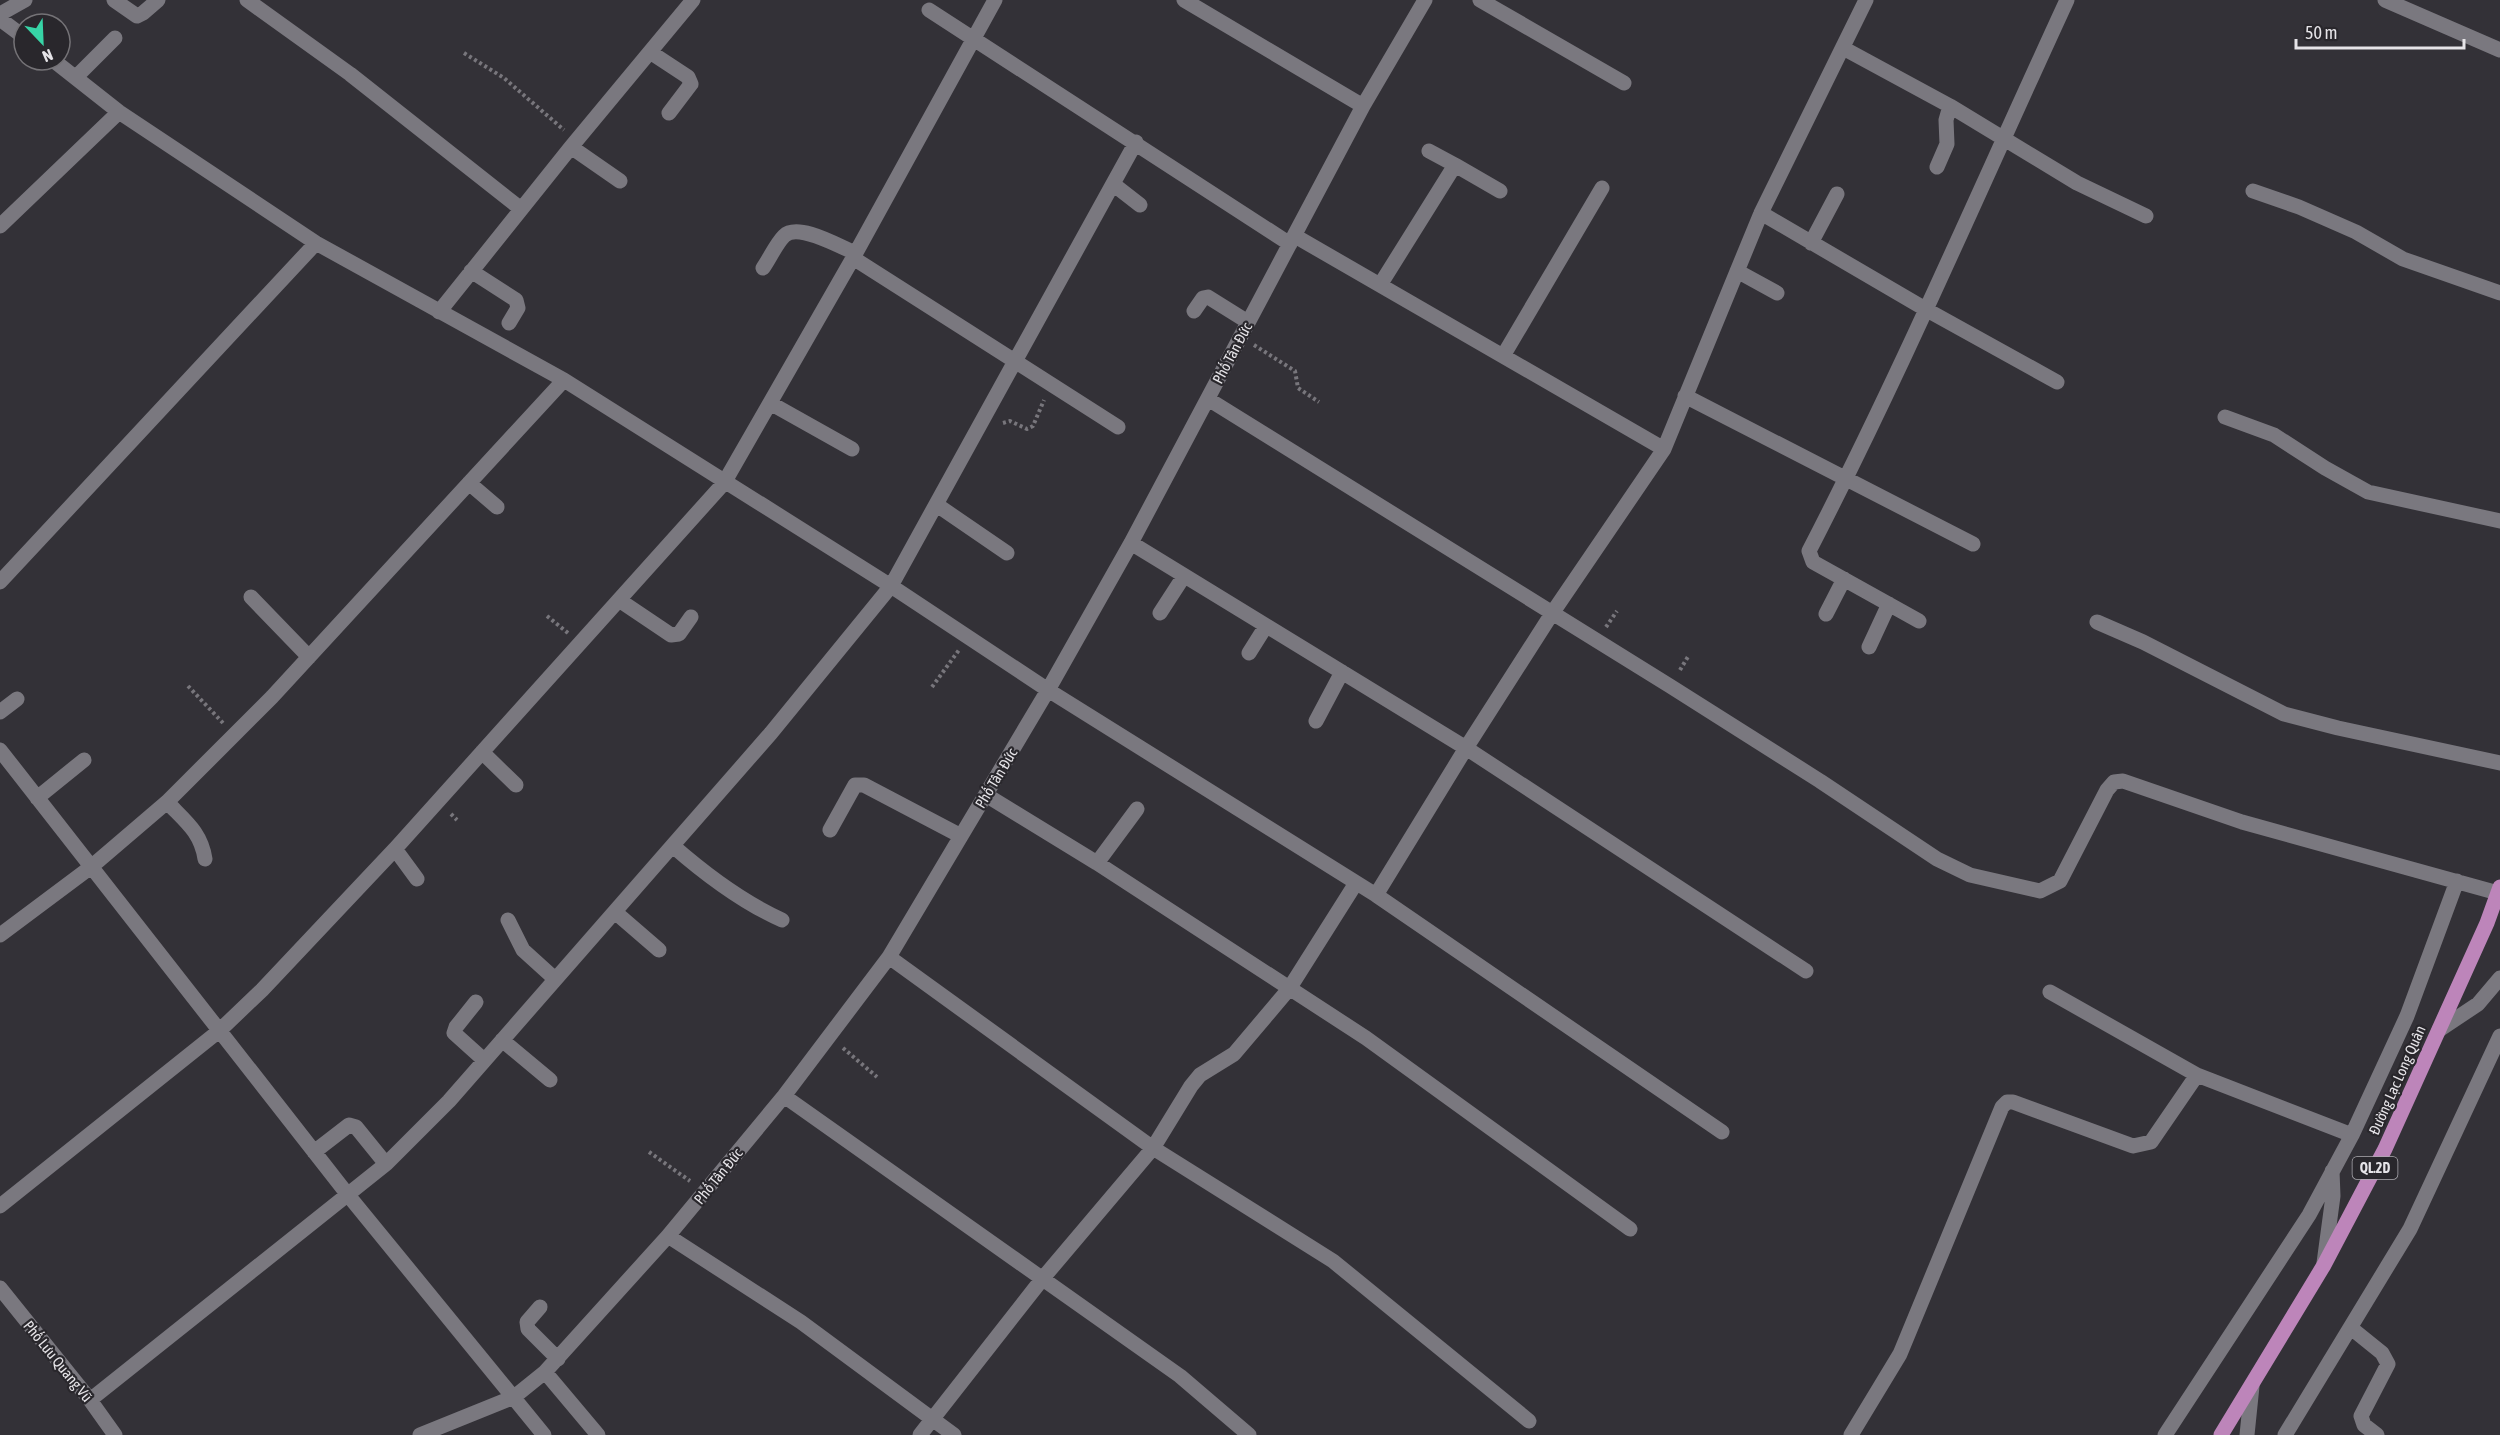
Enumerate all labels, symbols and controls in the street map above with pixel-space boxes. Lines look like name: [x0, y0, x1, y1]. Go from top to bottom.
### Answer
north arrow: [12, 12, 72, 72]
scale bar: [2296, 12, 2464, 50]
text: 50 m: [2305, 22, 2337, 43]
text: N: [40, 46, 56, 66]
street label: Phố Tân Đức: [1209, 319, 1255, 386]
street label: Phố Tân Đức: [972, 745, 1021, 811]
street label: Đường Lạc Long Quân: [2365, 1023, 2429, 1137]
street label: Phố Tân Đức: [690, 1144, 746, 1207]
road number: QL.2D: [2352, 1157, 2398, 1179]
street label: Phố Lưu Quang Vũ: [20, 1317, 96, 1405]

